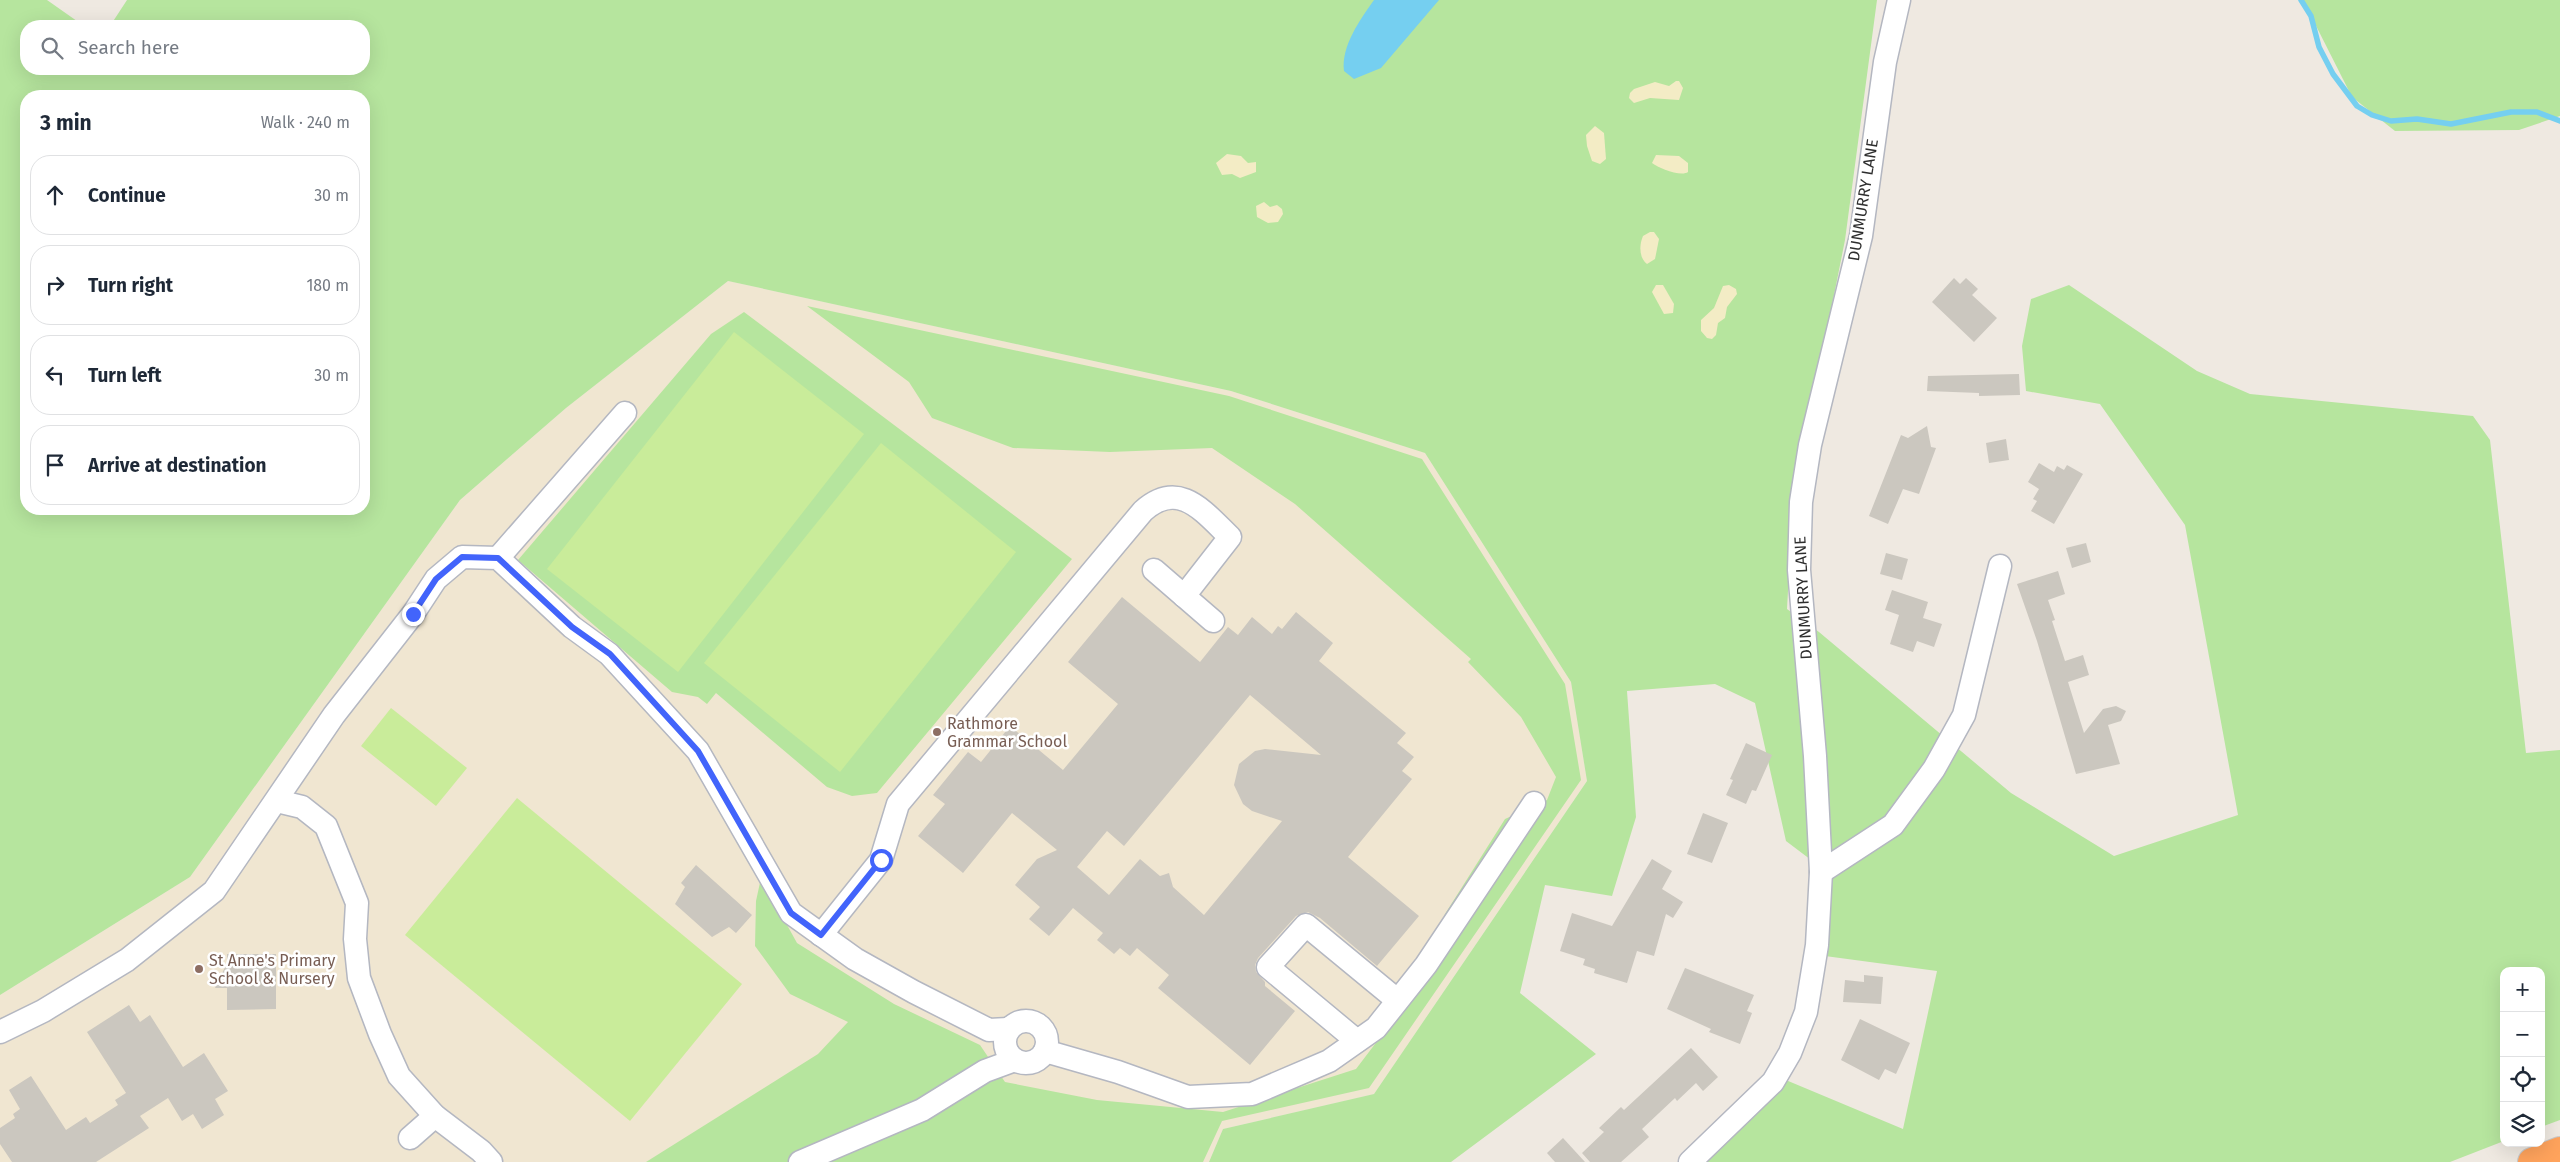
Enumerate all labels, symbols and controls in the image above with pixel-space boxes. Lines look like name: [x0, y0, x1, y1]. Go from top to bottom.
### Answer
search box: [20, 20, 370, 75]
icon: search: [38, 34, 66, 62]
text: Search here: [78, 36, 179, 59]
text: 3 min: [40, 110, 92, 136]
text: Walk · 240 m: [261, 113, 350, 132]
street label: DUNMURRY LANE: [1844, 138, 1882, 262]
icon: ahead: [41, 181, 69, 209]
text: Continue: [88, 184, 166, 207]
text: 30 m: [314, 186, 349, 205]
icon: right: [41, 271, 69, 299]
text: Turn right: [88, 274, 173, 297]
text: 180 m: [306, 276, 349, 295]
icon: left: [41, 361, 69, 389]
text: Turn left: [88, 364, 162, 387]
text: 30 m: [314, 366, 349, 385]
icon: arrive: [41, 451, 69, 479]
text: Arrive at destination: [88, 454, 267, 477]
street label: DUNMURRY LANE: [1790, 536, 1816, 660]
route end: [402, 603, 425, 626]
place label: Rathmore Grammar School: [947, 714, 1067, 751]
marker: Rathmore Grammar School: [931, 726, 943, 738]
route start: [870, 849, 893, 872]
place label: St Anne's Primary School & Nursery: [209, 951, 336, 988]
marker: St Anne's Primary School & Nursery: [193, 963, 205, 975]
map controls: [2500, 967, 2545, 1147]
button: +: [2500, 967, 2545, 1012]
button: −: [2500, 1012, 2545, 1057]
button: locate: [2500, 1057, 2545, 1102]
button: layers: [2500, 1102, 2545, 1147]

